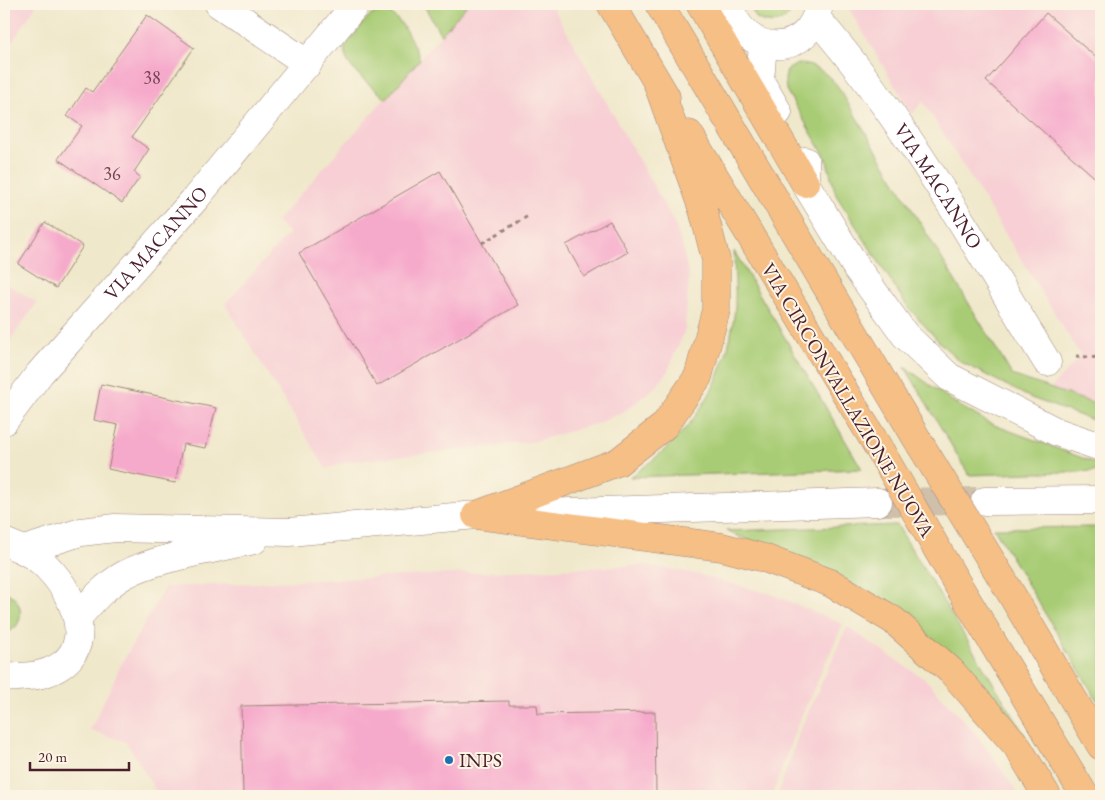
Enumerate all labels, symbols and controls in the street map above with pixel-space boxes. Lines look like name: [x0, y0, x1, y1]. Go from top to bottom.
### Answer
house number: 38: [143, 66, 161, 89]
street label: VIA MACANNO: [888, 118, 988, 254]
house number: 36: [103, 162, 121, 185]
street label: VIA MACANNO: [98, 181, 213, 306]
street label: VIA CIRCONVALLAZIONE NUOVA: [756, 258, 940, 542]
scale bar: [30, 740, 129, 772]
text: 20 m: [38, 747, 67, 766]
place label: INPS: [459, 747, 502, 773]
marker: INPS: [443, 754, 455, 766]

